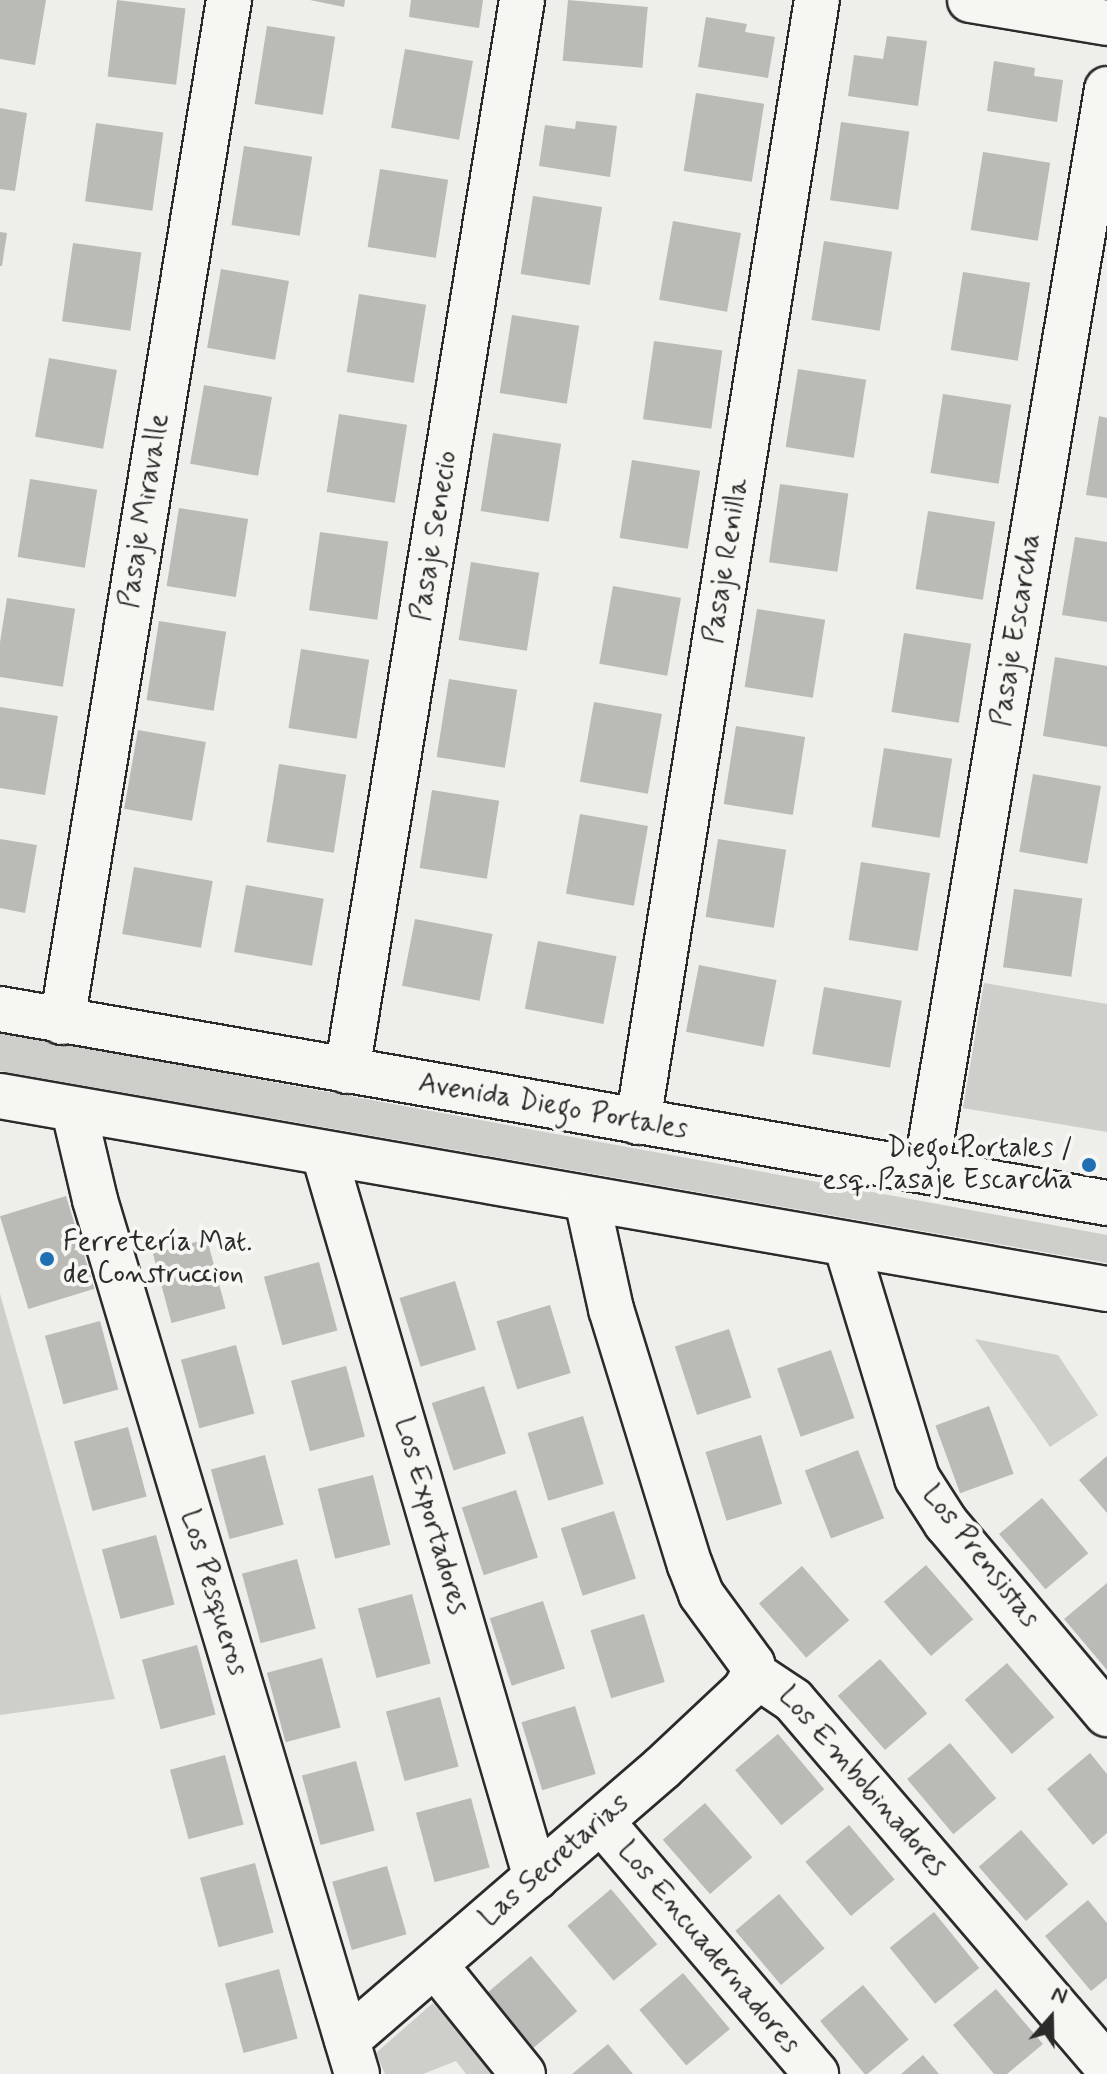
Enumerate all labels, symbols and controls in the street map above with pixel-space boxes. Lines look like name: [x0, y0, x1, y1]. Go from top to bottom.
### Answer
street label: Pasaje Miravalle: [113, 411, 177, 611]
street label: Pasaje Senecio: [405, 448, 465, 624]
street label: Pasaje Renilla: [697, 476, 757, 646]
street label: Pasaje Escarcha: [985, 531, 1049, 729]
street label: Avenida Diego Portales: [419, 1067, 687, 1147]
place label: Diego Portales / esq. Pasaje Escarcha: [822, 1132, 1073, 1198]
marker: Diego Portales / esq. Pasaje Escarcha: [1080, 1156, 1098, 1174]
place label: Ferretería Mat. de Construccion: [63, 1226, 253, 1292]
marker: Ferretería Mat. de Construccion: [38, 1250, 56, 1268]
street label: Los Exportadores: [384, 1408, 476, 1624]
street label: Los Prensistas: [912, 1477, 1048, 1637]
street label: Los Pesqueros: [173, 1510, 253, 1676]
street label: Los Embobinadores: [775, 1685, 949, 1879]
street label: Las Secretarias: [470, 1784, 640, 1938]
street label: Los Encuadernadores: [615, 1842, 801, 2054]
north arrow: [1011, 1978, 1091, 2058]
text: N: [1048, 1980, 1071, 2011]

